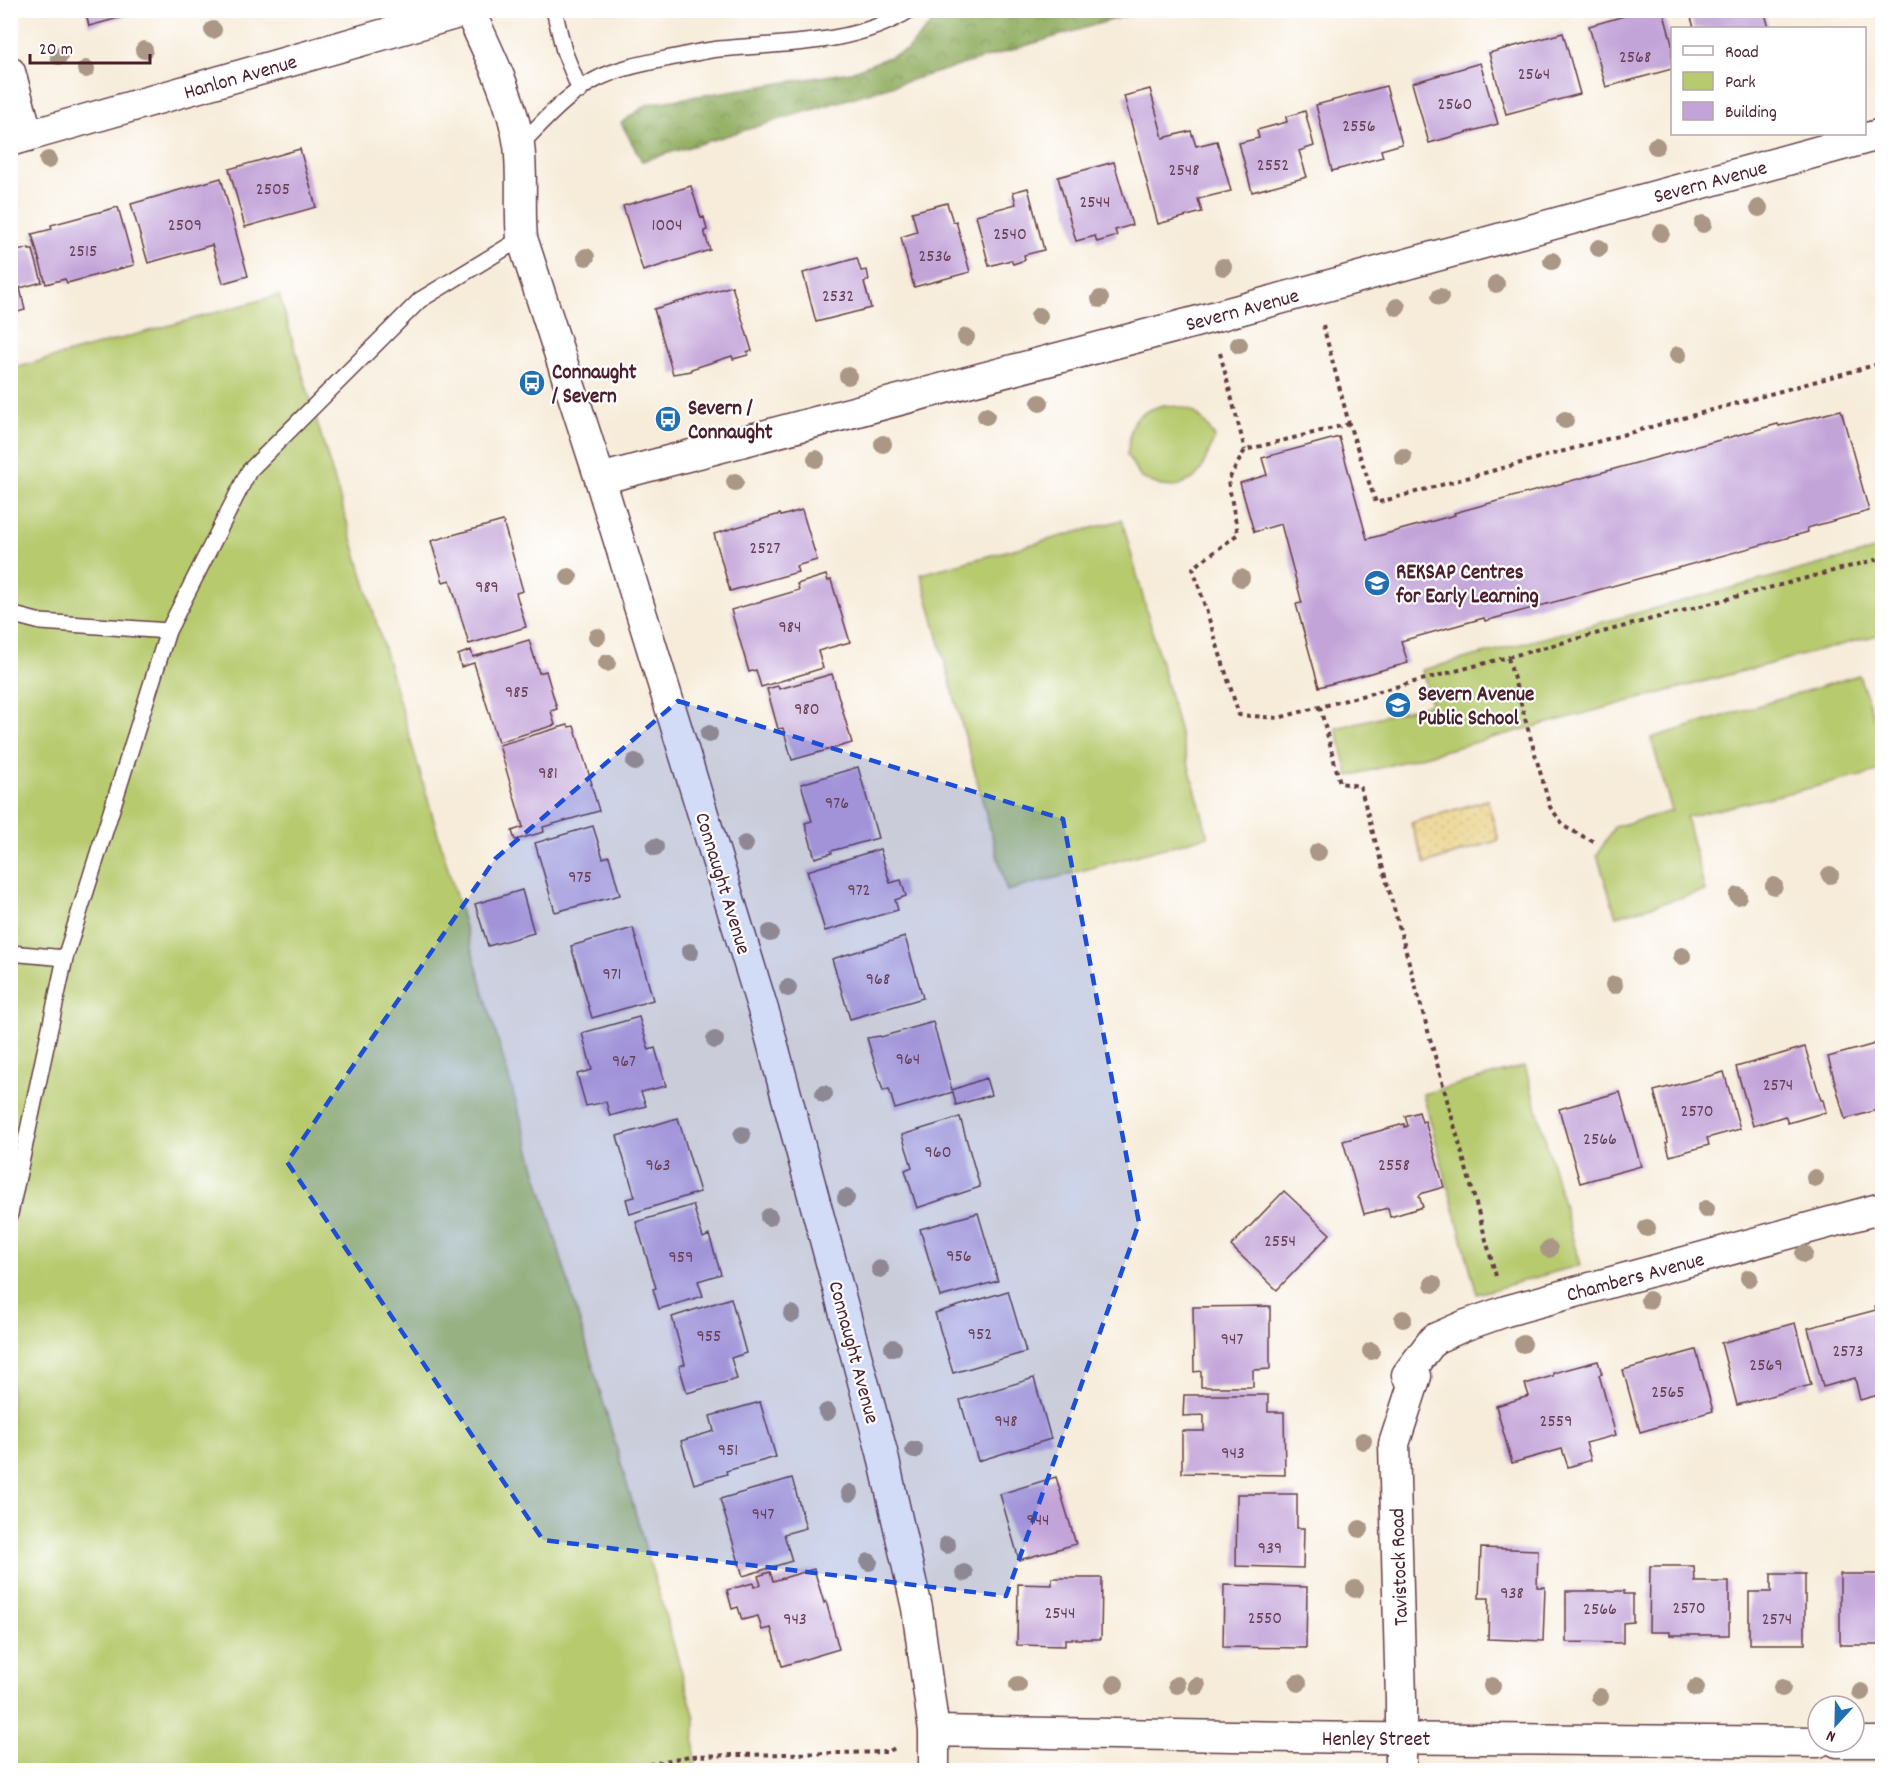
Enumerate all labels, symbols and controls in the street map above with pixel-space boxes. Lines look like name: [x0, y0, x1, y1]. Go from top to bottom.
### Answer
scale bar: [30, 27, 150, 65]
legend: [1671, 27, 1866, 135]
text: 20 m: [39, 38, 73, 63]
text: Road: [1725, 41, 1759, 66]
house number: 2568: [1619, 46, 1651, 71]
street label: Hanlon Avenue: [181, 48, 301, 109]
house number: 2564: [1518, 63, 1550, 88]
text: Park: [1725, 71, 1756, 96]
house number: 2560: [1438, 93, 1472, 118]
text: Building: [1725, 101, 1777, 126]
house number: 2556: [1342, 115, 1376, 140]
house number: 2552: [1257, 154, 1289, 179]
street label: Severn Avenue: [1651, 154, 1771, 213]
house number: 2548: [1169, 159, 1199, 184]
house number: 2505: [256, 178, 290, 203]
house number: 2544: [1079, 191, 1111, 216]
house number: 2509: [168, 214, 202, 239]
house number: 1004: [651, 214, 683, 239]
house number: 2540: [993, 223, 1027, 248]
house number: 2515: [69, 240, 97, 265]
house number: 2536: [918, 245, 952, 270]
street label: Severn Avenue: [1183, 282, 1303, 341]
house number: 2532: [822, 285, 854, 310]
place label: Connaught / Severn: [551, 359, 637, 413]
bus stop icon: Connaught / Severn: [517, 368, 547, 398]
place label: Severn / Connaught: [688, 395, 773, 449]
bus stop icon: Severn / Connaught: [653, 404, 683, 434]
house number: 2527: [750, 537, 781, 562]
place label: REKSAP Centres for Early Learning: [1395, 559, 1539, 613]
school or university icon: REKSAP Centres for Early Learning: [1362, 568, 1392, 598]
house number: 989: [475, 576, 499, 601]
house number: 984: [779, 616, 801, 641]
house number: 985: [505, 681, 529, 706]
place label: Severn Avenue Public School: [1418, 681, 1534, 735]
school or university icon: Severn Avenue Public School: [1383, 690, 1413, 720]
house number: 980: [794, 698, 820, 723]
house number: 981: [538, 762, 558, 787]
house number: 976: [825, 792, 849, 817]
street label: Connaught Avenue: [685, 809, 757, 958]
house number: 975: [568, 866, 592, 891]
house number: 972: [847, 879, 871, 904]
house number: 971: [602, 963, 622, 988]
house number: 968: [866, 968, 890, 993]
house number: 964: [896, 1048, 920, 1073]
house number: 967: [612, 1050, 636, 1075]
house number: 2574: [1763, 1074, 1793, 1099]
house number: 2570: [1681, 1100, 1713, 1125]
house number: 2566: [1583, 1128, 1617, 1153]
house number: 960: [925, 1141, 951, 1166]
house number: 963: [645, 1154, 671, 1179]
house number: 2558: [1378, 1154, 1410, 1179]
house number: 2554: [1264, 1230, 1296, 1255]
house number: 956: [946, 1245, 972, 1270]
house number: 959: [669, 1246, 693, 1271]
street label: Chambers Avenue: [1564, 1246, 1708, 1312]
street label: Connaught Avenue: [819, 1278, 886, 1428]
house number: 952: [968, 1323, 992, 1348]
house number: 955: [697, 1325, 721, 1350]
house number: 947: [1221, 1328, 1243, 1353]
house number: 2573: [1832, 1340, 1864, 1365]
house number: 2569: [1749, 1354, 1783, 1379]
house number: 2565: [1651, 1381, 1685, 1406]
house number: 948: [995, 1410, 1017, 1435]
house number: 2559: [1540, 1410, 1572, 1435]
house number: 951: [718, 1439, 738, 1464]
house number: 943: [1221, 1442, 1245, 1467]
house number: 947: [752, 1503, 774, 1528]
street label: Tavistock Road: [1384, 1507, 1418, 1626]
house number: 944: [1026, 1509, 1050, 1534]
house number: 939: [1258, 1537, 1282, 1562]
house number: 938: [1500, 1582, 1524, 1607]
house number: 2570: [1673, 1597, 1705, 1622]
house number: 2566: [1583, 1598, 1617, 1623]
house number: 2544: [1044, 1602, 1076, 1627]
house number: 2550: [1248, 1607, 1282, 1632]
house number: 943: [783, 1608, 807, 1633]
house number: 2574: [1762, 1608, 1792, 1633]
north arrow: [1806, 1694, 1866, 1754]
text: N: [1823, 1723, 1839, 1748]
street label: Henley Street: [1322, 1726, 1430, 1756]

